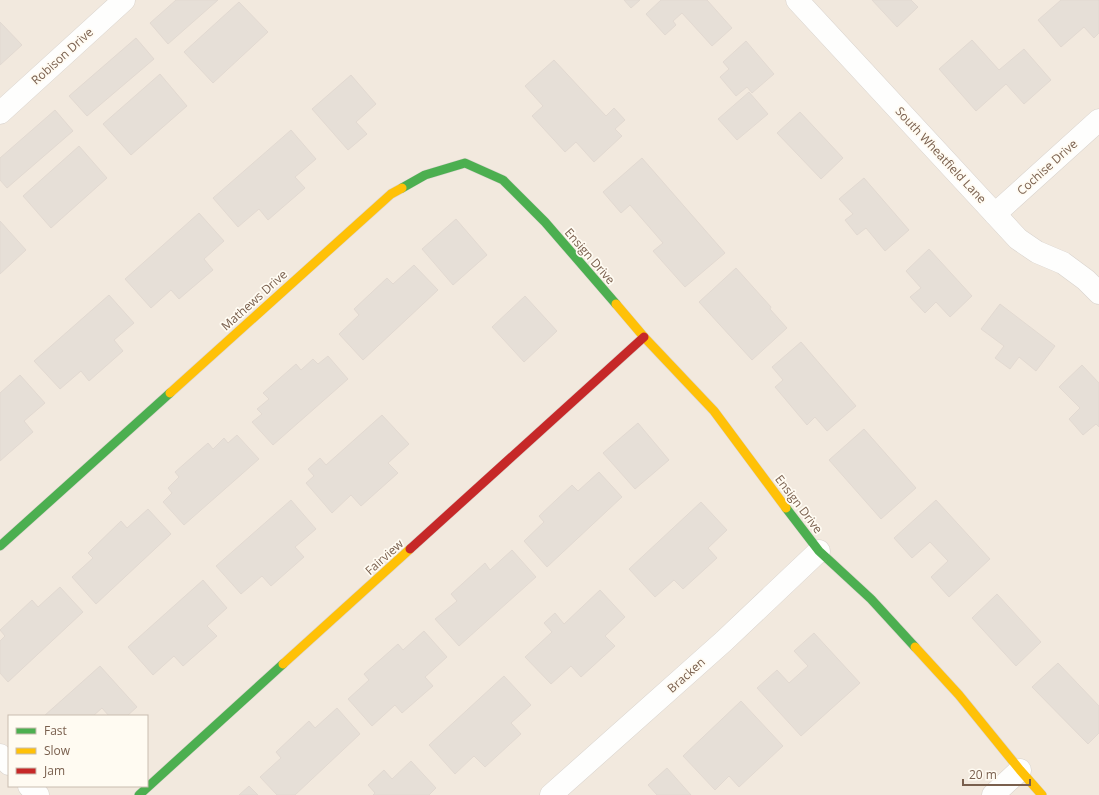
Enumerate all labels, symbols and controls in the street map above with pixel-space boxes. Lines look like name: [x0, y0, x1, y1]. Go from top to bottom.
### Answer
street label: Robison Drive: [27, 23, 97, 88]
street label: South Wheatfield Lane: [892, 103, 990, 207]
street label: Cochise Drive: [1013, 135, 1081, 199]
street label: Ensign Drive: [561, 224, 619, 288]
street label: Mathews Drive: [217, 266, 291, 334]
street label: Ensign Drive: [771, 471, 827, 537]
street label: Fairview: [361, 535, 407, 579]
street label: Bracken: [663, 653, 709, 697]
legend: [8, 715, 148, 787]
text: Fast: [44, 722, 67, 739]
text: Slow: [44, 742, 71, 759]
scale bar: [963, 761, 1030, 787]
text: Jam: [43, 762, 65, 779]
text: 20 m: [969, 766, 997, 783]

